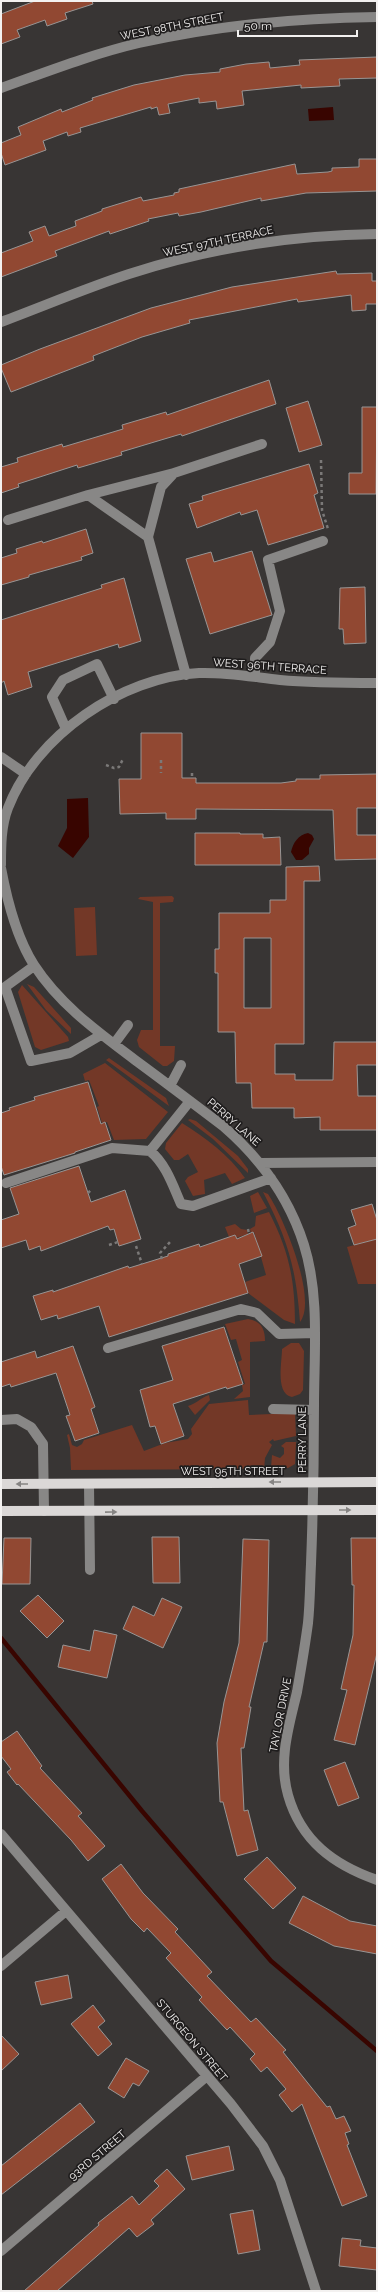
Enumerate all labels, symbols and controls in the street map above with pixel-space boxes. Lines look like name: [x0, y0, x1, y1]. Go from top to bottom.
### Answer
street label: WEST 98TH STREET: [119, 10, 225, 43]
scale bar: [238, 12, 357, 38]
text: 50 m: [244, 19, 272, 33]
street label: WEST 97TH TERRACE: [162, 223, 275, 260]
street label: WEST 96TH TERRACE: [213, 656, 327, 677]
street label: PERRY LANE: [204, 1096, 263, 1149]
street label: PERRY LANE: [296, 1407, 309, 1473]
street label: WEST 95TH STREET: [181, 1465, 285, 1478]
one-way arrow: [268, 1479, 281, 1485]
one-way arrow: [15, 1481, 28, 1487]
one-way arrow: [339, 1507, 352, 1513]
one-way arrow: [105, 1508, 117, 1515]
street label: TAYLOR DRIVE: [267, 1676, 294, 1754]
street label: STURGEON STREET: [153, 1997, 230, 2084]
street label: 93RD STREET: [66, 2127, 129, 2183]

